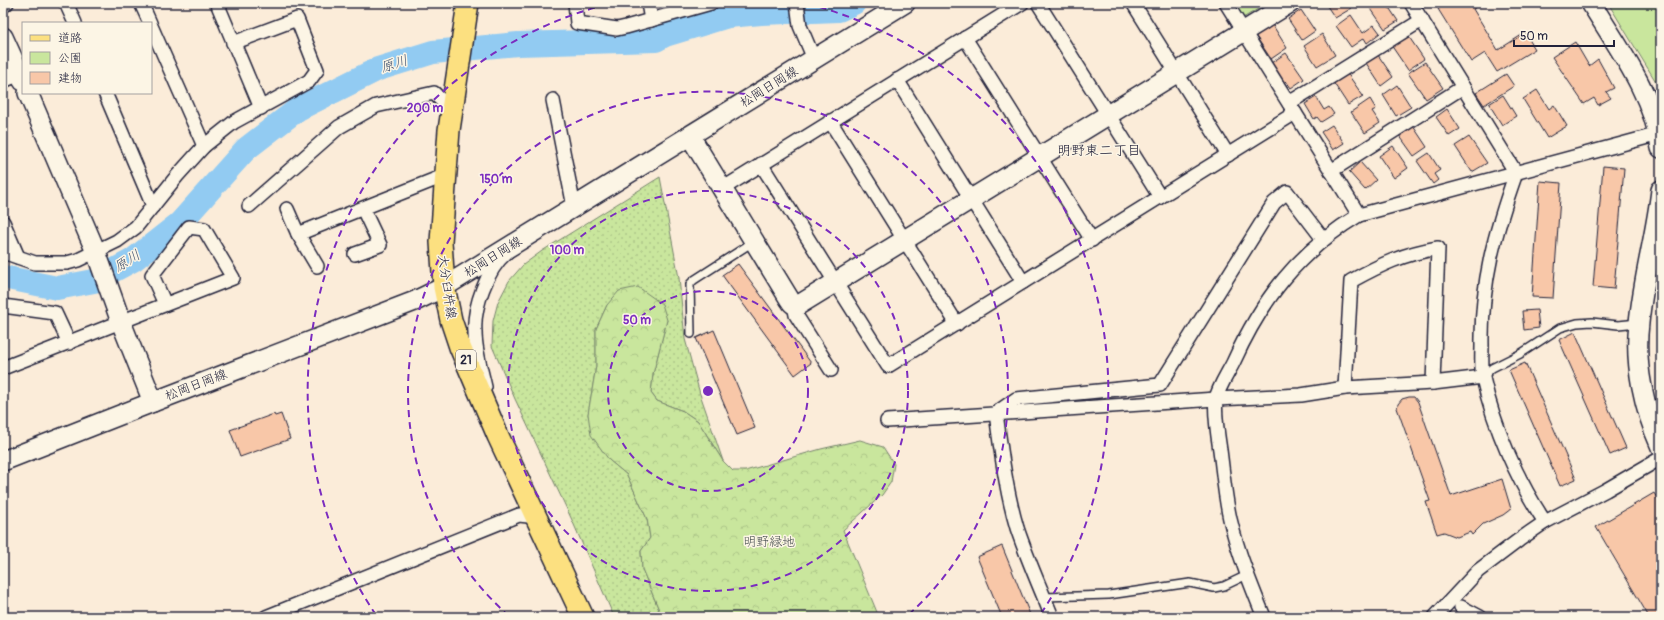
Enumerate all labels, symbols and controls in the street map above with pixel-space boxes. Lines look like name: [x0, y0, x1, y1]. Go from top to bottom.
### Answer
legend: [22, 22, 152, 94]
scale bar: [1514, 22, 1614, 48]
text: 50 m: [1520, 29, 1548, 44]
text: 道路: [58, 31, 82, 46]
text: 公園: [58, 51, 82, 66]
water label: 原川: [378, 52, 410, 76]
street label: 松岡日岡線: [737, 62, 802, 111]
text: 建物: [58, 71, 82, 86]
text: 200 m: [407, 101, 444, 116]
district label: 明野東二丁目: [1057, 142, 1141, 159]
text: 150 m: [480, 172, 513, 187]
street label: 松岡日岡線: [461, 232, 526, 281]
text: 100 m: [550, 243, 585, 258]
water label: 原川: [111, 246, 143, 276]
street label: 大分臼杵線: [435, 254, 460, 321]
text: 50 m: [623, 313, 651, 328]
road number: 21: [456, 350, 476, 370]
street label: 松岡日岡線: [163, 366, 230, 404]
centre of rings: [701, 384, 715, 398]
park label: 明野緑地: [743, 534, 795, 550]

